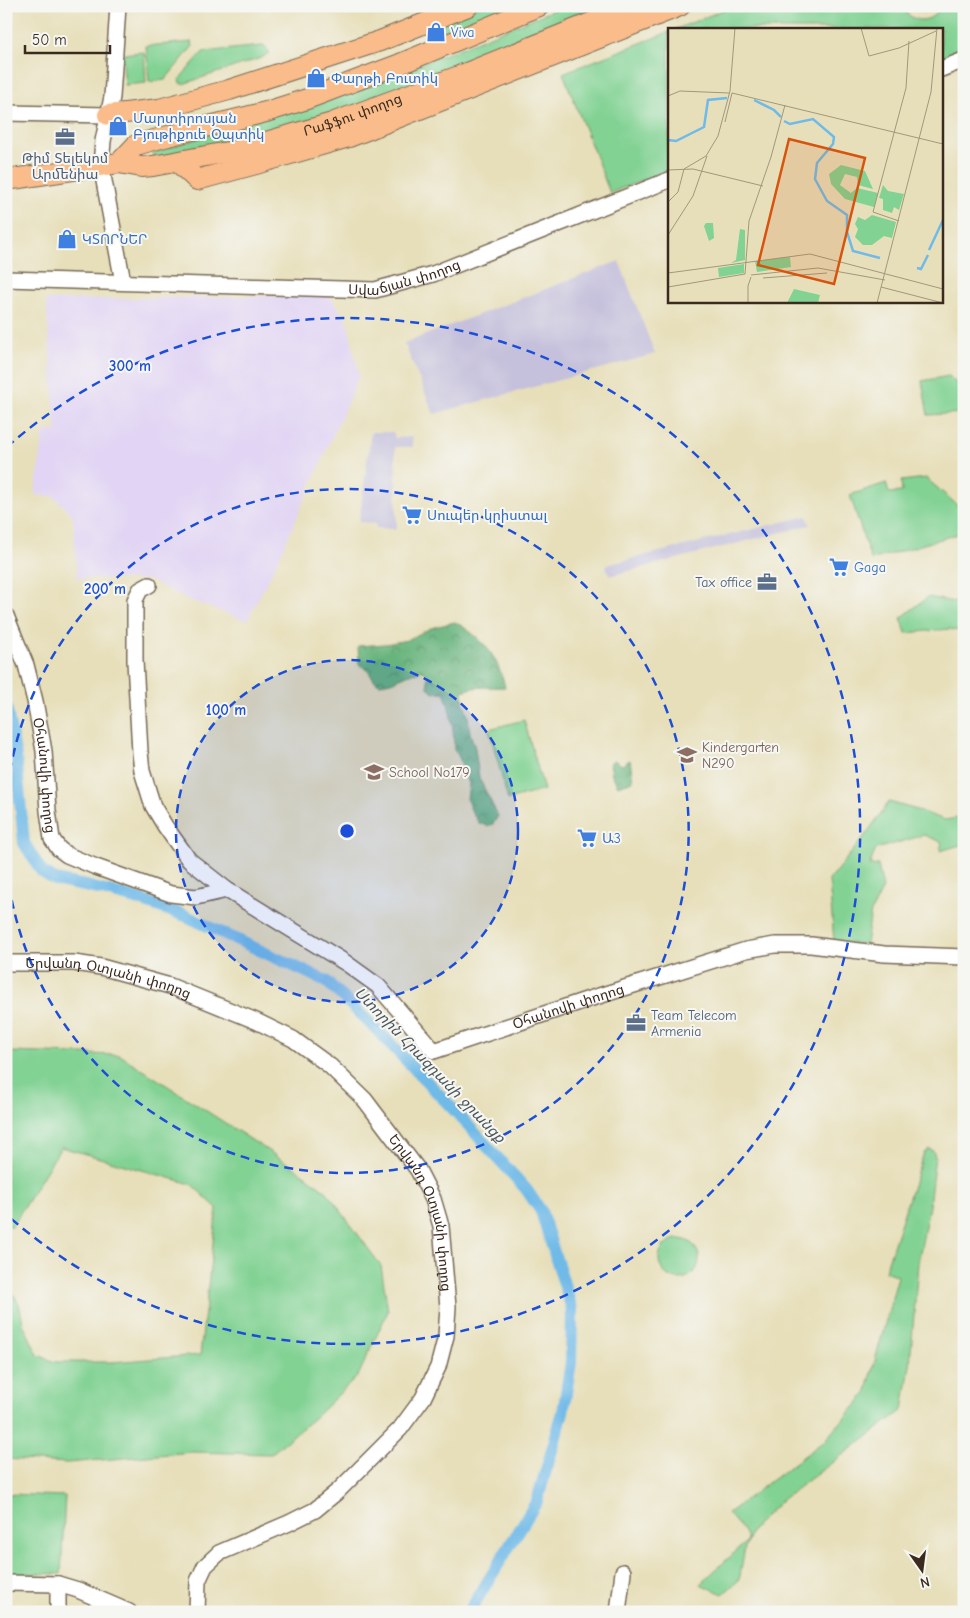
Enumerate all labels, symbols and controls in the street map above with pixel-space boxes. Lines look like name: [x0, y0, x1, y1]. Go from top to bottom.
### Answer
shop icon: Viva: [425, 21, 447, 43]
scale bar: [25, 22, 110, 54]
place label: Viva: [451, 24, 474, 41]
inset map: [668, 28, 942, 302]
text: 50 m: [32, 31, 67, 49]
shop icon: Փարթի Բուտիկ: [305, 67, 327, 89]
place label: Փարթի Բուտիկ: [331, 70, 438, 87]
street label: Րաֆֆու փողոց: [301, 90, 404, 140]
place label: Մարտիրոսյան Բյութիքուե Օպտիկ: [133, 110, 264, 143]
shop icon: Մարտիրոսյան Բյութիքուե Օպտիկ: [107, 115, 129, 137]
office icon: Թիմ Տելեկոմ Արմենիա: [54, 126, 76, 148]
place label: Թիմ Տելեկոմ Արմենիա: [22, 150, 108, 183]
shop icon: ԿՏՈՐՆԵՐ: [56, 228, 78, 250]
place label: ԿՏՈՐՆԵՐ: [82, 231, 147, 248]
street label: Սվաճյան փողոց: [348, 256, 463, 299]
text: 300 m: [109, 357, 151, 375]
supermarket icon: Սուպեր կրիստալ: [401, 504, 423, 526]
place label: Սուպեր կրիստալ: [427, 507, 547, 524]
supermarket icon: Gaga: [828, 556, 850, 578]
place label: Gaga: [854, 559, 886, 576]
office icon: Tax office: [756, 571, 778, 593]
place label: Tax office: [695, 574, 752, 591]
text: 200 m: [84, 580, 126, 598]
text: 100 m: [206, 701, 246, 719]
street label: Օհանովի փողոց: [29, 716, 59, 834]
place label: Kindergarten N290: [702, 739, 779, 772]
school or university icon: Kindergarten N290: [676, 744, 698, 766]
school or university icon: School No179: [363, 761, 385, 783]
place label: School No179: [389, 764, 470, 781]
centre of rings: [338, 822, 356, 840]
supermarket icon: Ա3: [576, 827, 598, 849]
place label: Ա3: [602, 830, 621, 847]
street label: Երվանդ Օտյանի փողոց: [25, 955, 193, 1003]
street label: Օհանովի փողոց: [510, 981, 626, 1033]
water label: Ստորին Հրազդանի ջրանցք: [351, 984, 510, 1147]
place label: Team Telecom Armenia: [651, 1007, 737, 1040]
office icon: Team Telecom Armenia: [625, 1012, 647, 1034]
street label: Երվանդ Օտյանի փողոց: [385, 1131, 455, 1292]
north arrow: [898, 1546, 948, 1596]
text: N: [919, 1573, 932, 1591]

